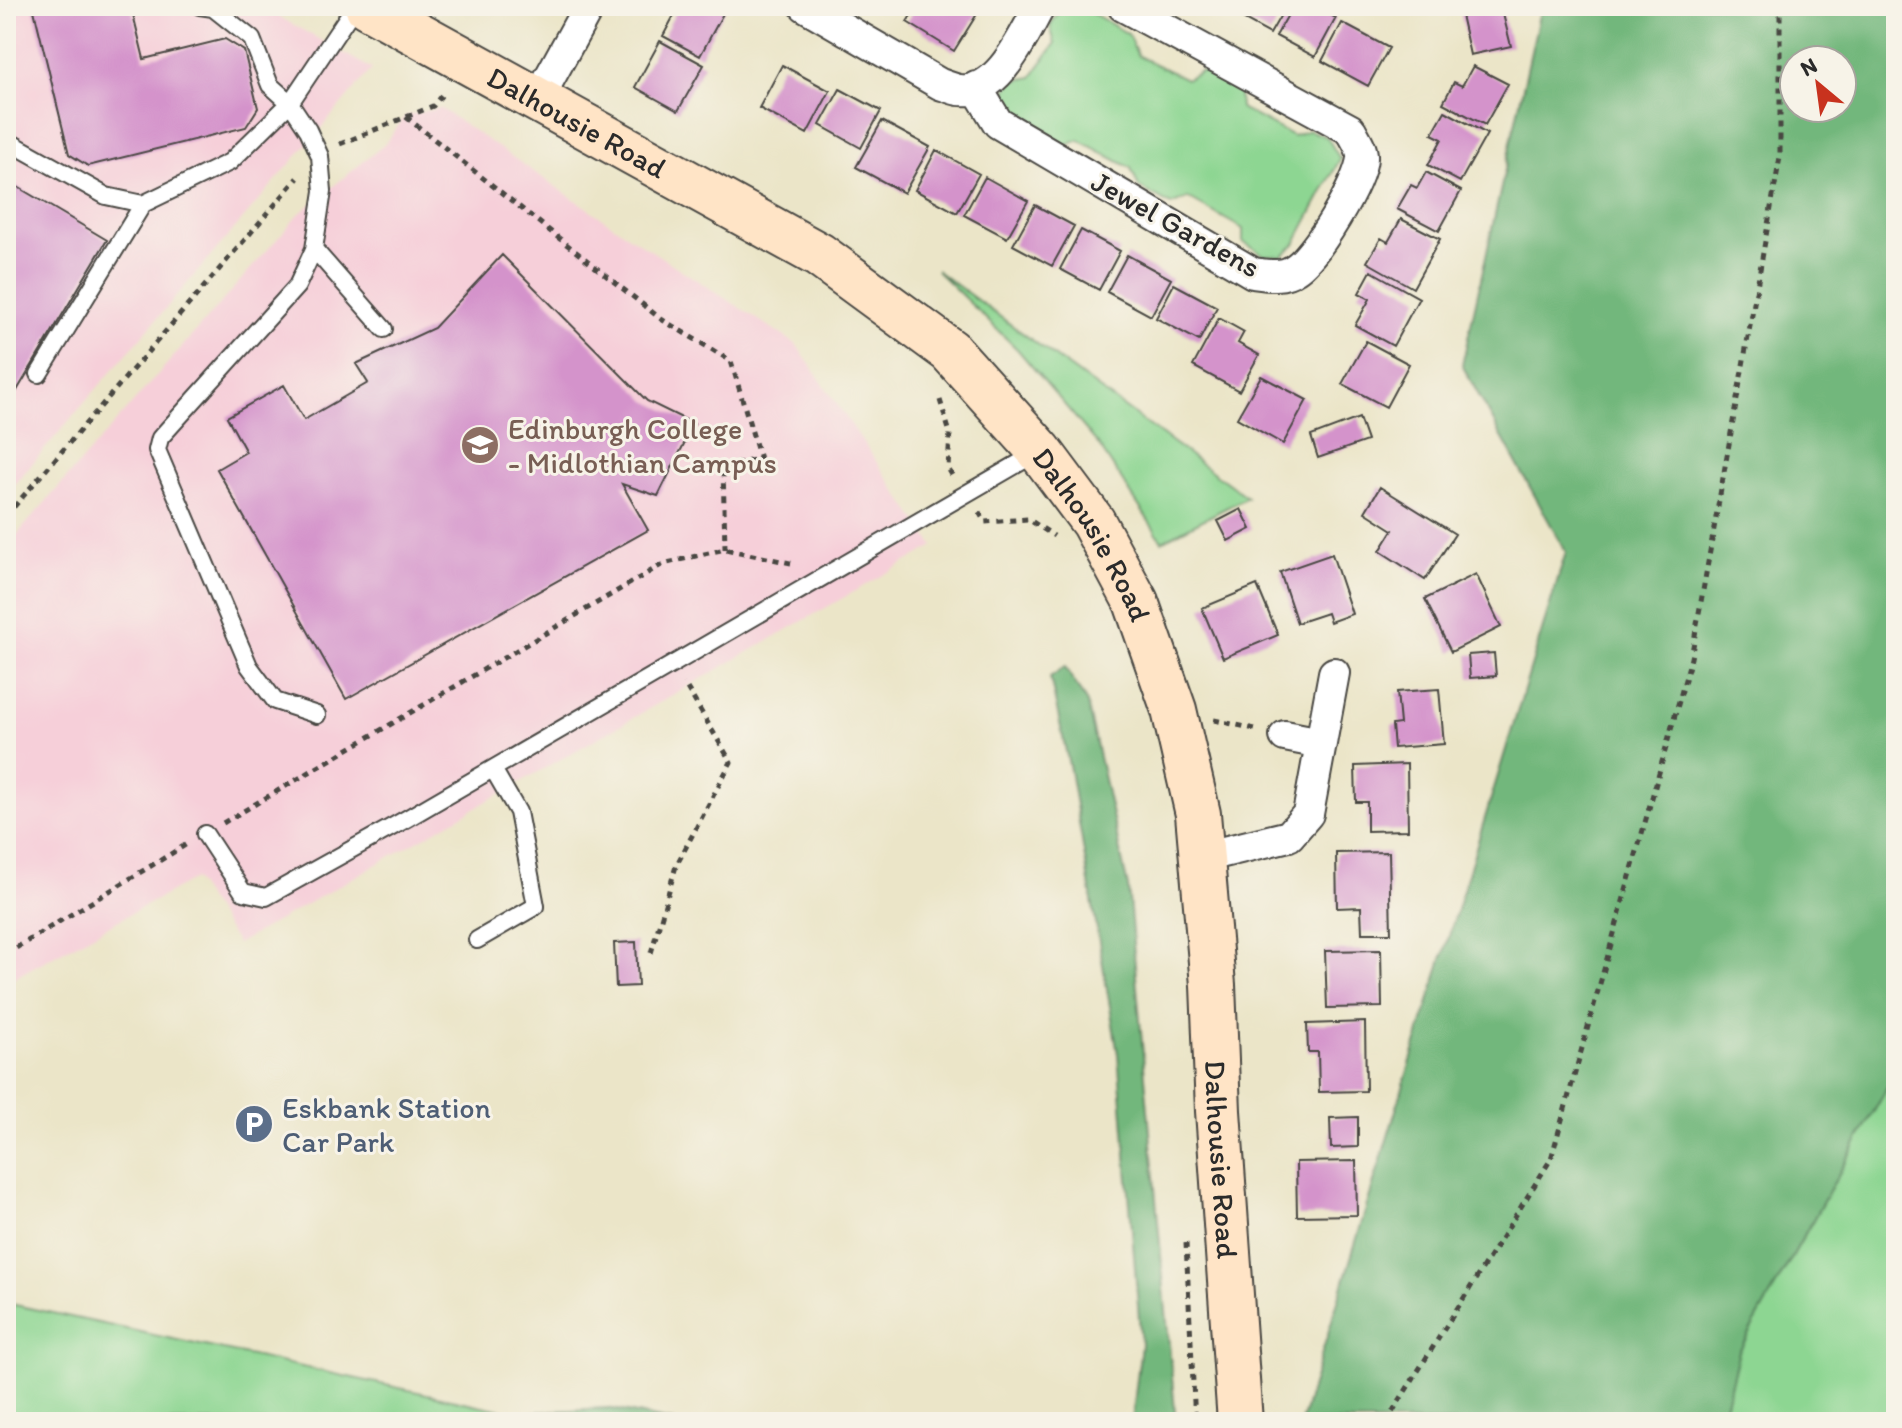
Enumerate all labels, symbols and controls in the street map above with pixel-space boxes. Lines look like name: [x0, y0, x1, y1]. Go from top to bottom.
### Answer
north arrow: [1778, 44, 1858, 124]
text: N: [1796, 52, 1822, 82]
street label: Dalhousie Road: [481, 58, 674, 186]
street label: Jewel Gardens: [1085, 162, 1267, 286]
place label: Edinburgh College - Midlothian Campus: [508, 410, 777, 481]
school or university icon: Edinburgh College - Midlothian Campus: [459, 424, 501, 466]
street label: Dalhousie Road: [1025, 440, 1160, 627]
street label: Dalhousie Road: [1197, 1059, 1247, 1261]
place label: Eskbank Station Car Park: [282, 1089, 491, 1160]
parking icon: Eskbank Station Car Park: [233, 1103, 275, 1145]

